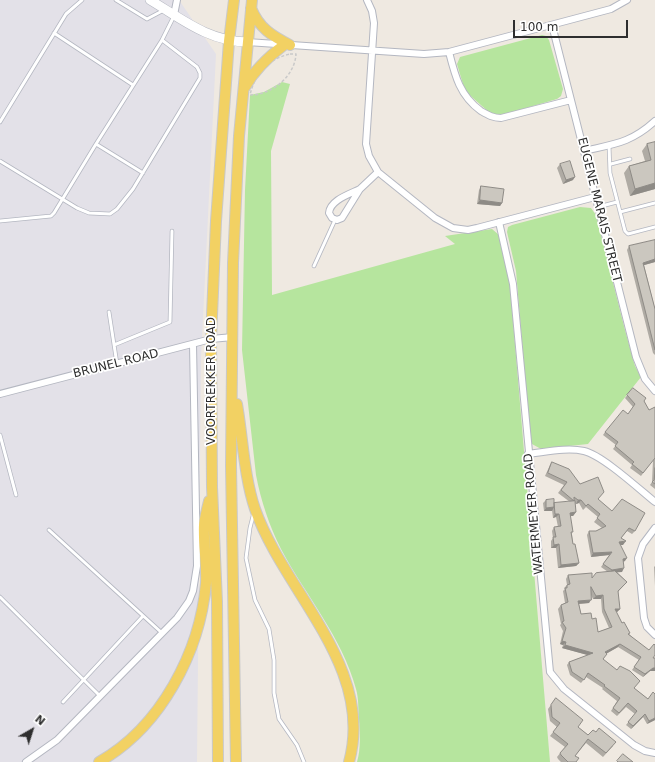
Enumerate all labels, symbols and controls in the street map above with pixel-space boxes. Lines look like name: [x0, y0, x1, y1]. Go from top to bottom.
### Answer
scale bar: [515, 12, 630, 38]
text: 100 m: [520, 20, 558, 34]
street label: EUGENE MARAIS STREET: [574, 136, 624, 284]
street label: VOORTREKKER ROAD: [205, 317, 219, 445]
street label: BRUNEL ROAD: [72, 346, 160, 382]
street label: WATERMEYER ROAD: [522, 453, 546, 575]
north arrow: [12, 710, 52, 750]
text: N: [32, 712, 48, 728]

